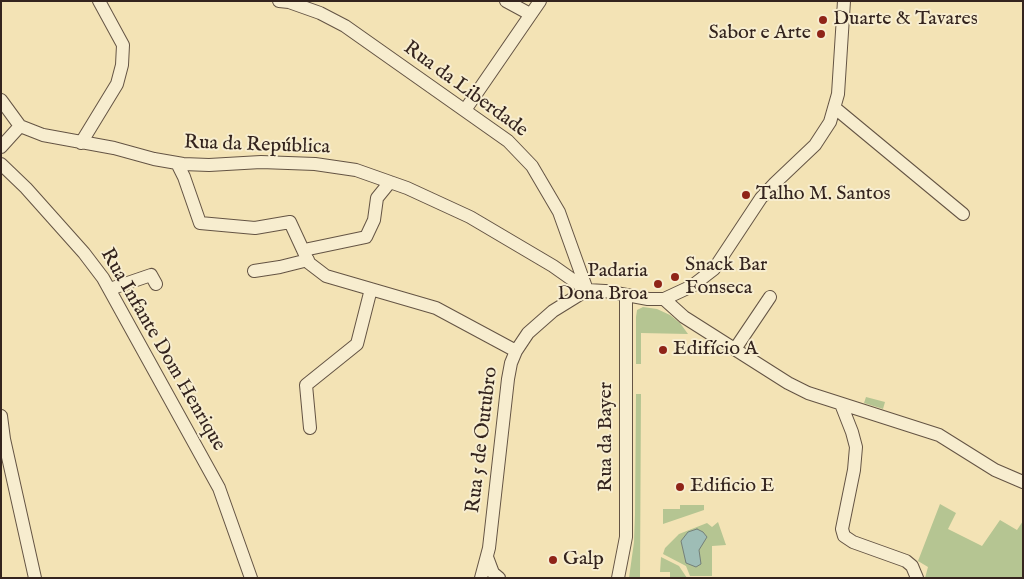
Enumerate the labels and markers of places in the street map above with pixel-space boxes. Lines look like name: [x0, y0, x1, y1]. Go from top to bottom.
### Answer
place label: Duarte & Tavares: [833, 8, 978, 32]
marker: Duarte & Tavares: [817, 14, 829, 26]
place label: Sabor e Arte: [709, 22, 811, 46]
marker: Sabor e Arte: [815, 28, 827, 40]
place label: Talho M. Santos: [756, 183, 890, 207]
marker: Talho M. Santos: [740, 189, 752, 201]
place label: Snack Bar Fonseca: [685, 254, 767, 301]
place label: Padaria Dona Broa: [558, 260, 648, 307]
marker: Snack Bar Fonseca: [669, 271, 681, 283]
marker: Padaria Dona Broa: [652, 278, 664, 290]
place label: Edifício A: [673, 338, 758, 362]
marker: Edifício A: [657, 344, 669, 356]
place label: Edificio E: [690, 475, 774, 499]
marker: Edificio E: [674, 481, 686, 493]
place label: Galp: [563, 548, 604, 572]
marker: Galp: [547, 554, 559, 566]

